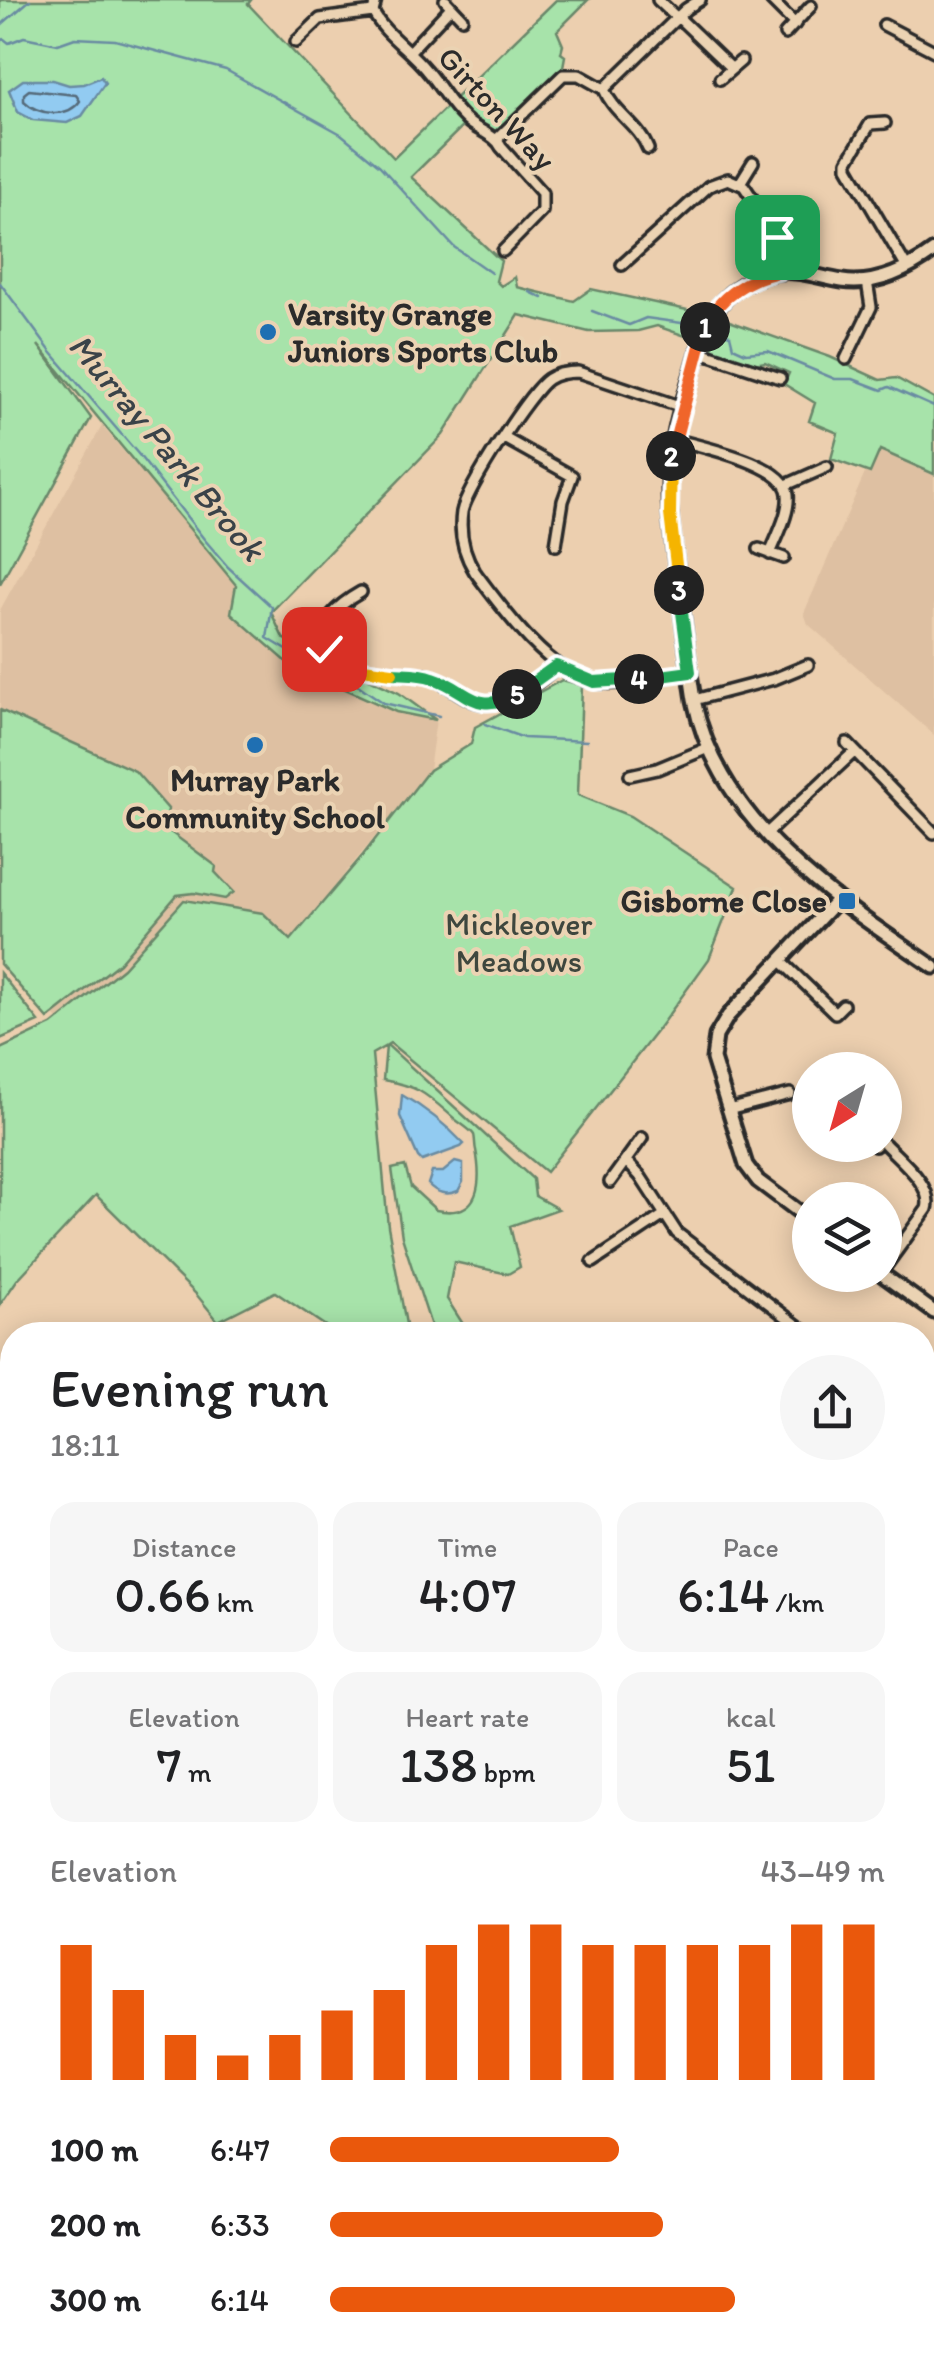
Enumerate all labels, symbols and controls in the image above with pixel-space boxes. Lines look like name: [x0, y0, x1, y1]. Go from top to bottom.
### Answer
street label: Girton Way: [430, 38, 564, 178]
pin: [735, 195, 820, 280]
icon: arrive: [750, 210, 805, 265]
place label: Varsity Grange Juniors Sports Club: [287, 295, 558, 370]
pin: 1: [680, 302, 730, 352]
text: 1: [699, 310, 712, 344]
marker: Varsity Grange Juniors Sports Club: [257, 321, 279, 343]
water label: Murray Park Brook: [60, 325, 275, 570]
pin: 2: [646, 431, 696, 481]
text: 2: [664, 439, 678, 473]
pin: 3: [654, 565, 704, 615]
text: 3: [671, 573, 687, 607]
pin: [282, 607, 367, 692]
icon: check: [297, 622, 352, 677]
pin: 4: [614, 654, 664, 704]
text: 4: [631, 662, 647, 696]
pin: 5: [492, 669, 542, 719]
text: 5: [510, 677, 524, 711]
marker: Murray Park Community School: [244, 734, 266, 756]
place label: Murray Park Community School: [125, 761, 386, 836]
place label: Gisborne Close: [621, 882, 827, 920]
marker: Gisborne Close: [836, 890, 858, 912]
park label: Mickleover Meadows: [445, 905, 593, 980]
north arrow: [792, 1052, 902, 1162]
map controls: [792, 1052, 902, 1292]
button: layers: [792, 1182, 902, 1292]
text: Evening run: [50, 1355, 329, 1421]
button: share: [780, 1355, 885, 1460]
text: 18:11: [50, 1426, 120, 1464]
text: Distance: [132, 1530, 237, 1564]
text: Time: [438, 1530, 497, 1564]
text: Pace: [723, 1530, 779, 1564]
text: 0.66: [115, 1564, 211, 1625]
text: 4:07: [419, 1564, 516, 1625]
text: 6:14: [677, 1564, 769, 1625]
text: km: [211, 1585, 254, 1619]
text: /km: [769, 1585, 824, 1619]
text: Elevation: [129, 1700, 240, 1734]
text: Heart rate: [406, 1700, 529, 1734]
text: kcal: [726, 1700, 776, 1734]
text: 7: [157, 1734, 182, 1795]
text: 138: [399, 1734, 477, 1795]
text: 51: [726, 1734, 776, 1795]
text: m: [182, 1755, 212, 1789]
text: bpm: [477, 1755, 536, 1789]
text: Elevation: [50, 1852, 177, 1890]
text: 43–49 m: [760, 1852, 885, 1890]
text: 100 m: [50, 2131, 138, 2169]
text: 6:47: [210, 2131, 270, 2169]
text: 200 m: [50, 2206, 140, 2244]
text: 6:33: [210, 2206, 270, 2244]
text: 300 m: [50, 2281, 141, 2319]
text: 6:14: [210, 2281, 269, 2319]

